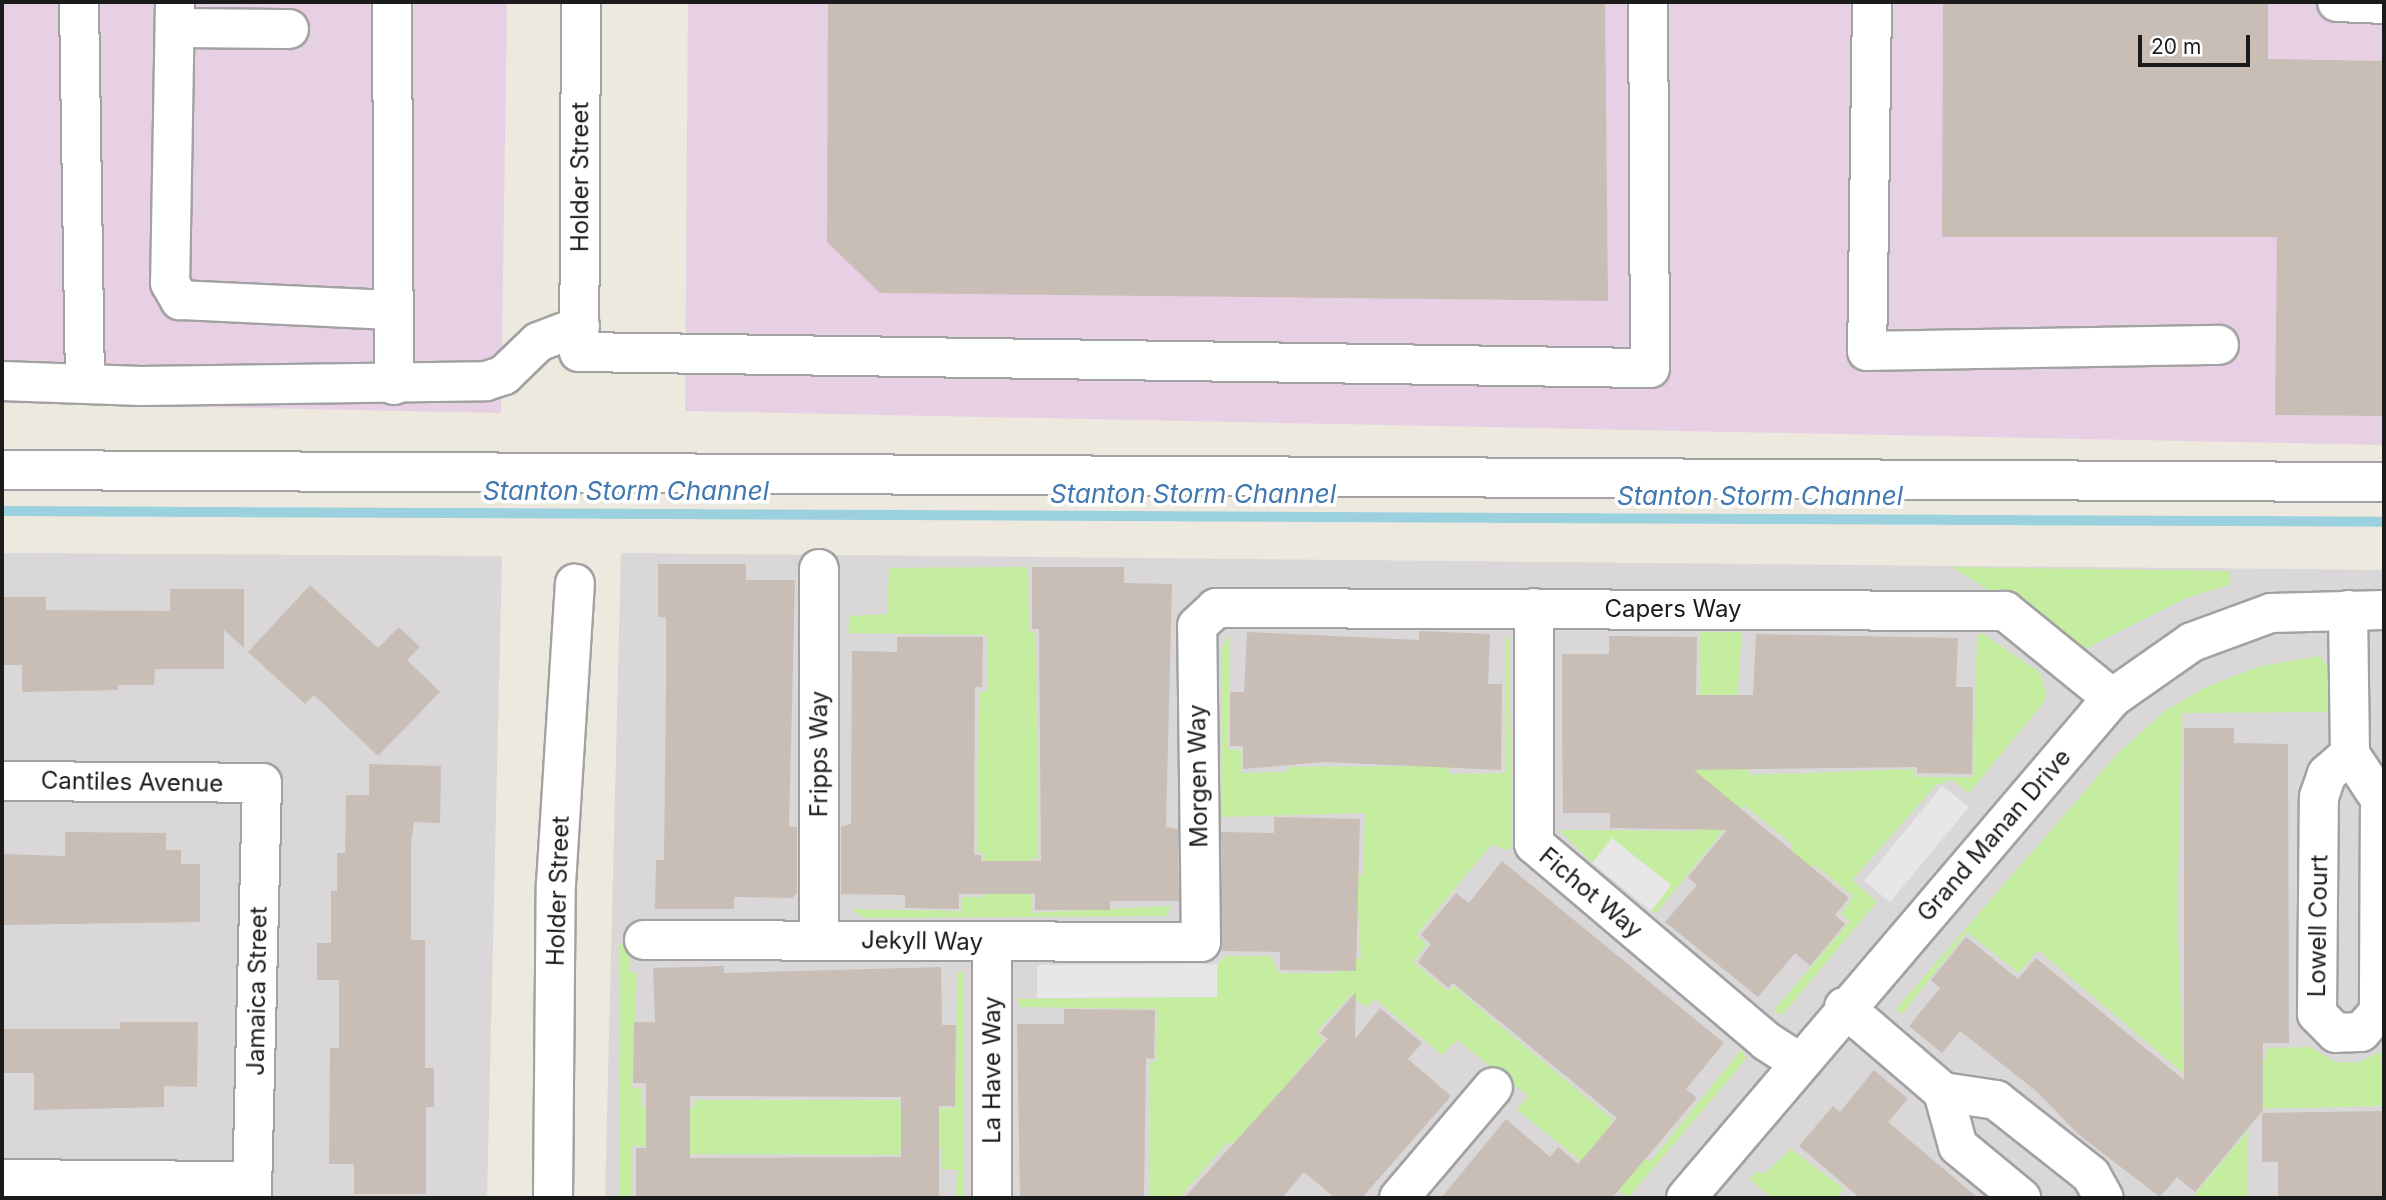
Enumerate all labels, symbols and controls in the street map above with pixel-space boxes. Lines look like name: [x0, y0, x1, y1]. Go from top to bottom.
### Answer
scale bar: [2141, 21, 2253, 65]
text: 20 m: [2151, 34, 2201, 59]
street label: Holder Street: [566, 102, 594, 252]
water label: Stanton Storm Channel: [483, 475, 769, 507]
water label: Stanton Storm Channel: [1050, 478, 1336, 510]
water label: Stanton Storm Channel: [1617, 480, 1903, 512]
street label: Capers Way: [1604, 595, 1742, 623]
street label: Fripps Way: [805, 691, 833, 817]
street label: Morgen Way: [1182, 704, 1214, 848]
street label: Grand Manan Drive: [1911, 743, 2077, 927]
street label: Cantiles Avenue: [41, 766, 223, 798]
street label: Holder Street: [541, 815, 575, 967]
street label: Fichot Way: [1534, 841, 1648, 945]
street label: Lowell Court: [2302, 855, 2334, 997]
street label: Jamaica Street: [241, 906, 273, 1076]
street label: Jekyll Way: [861, 926, 983, 956]
street label: La Have Way: [978, 996, 1006, 1144]

